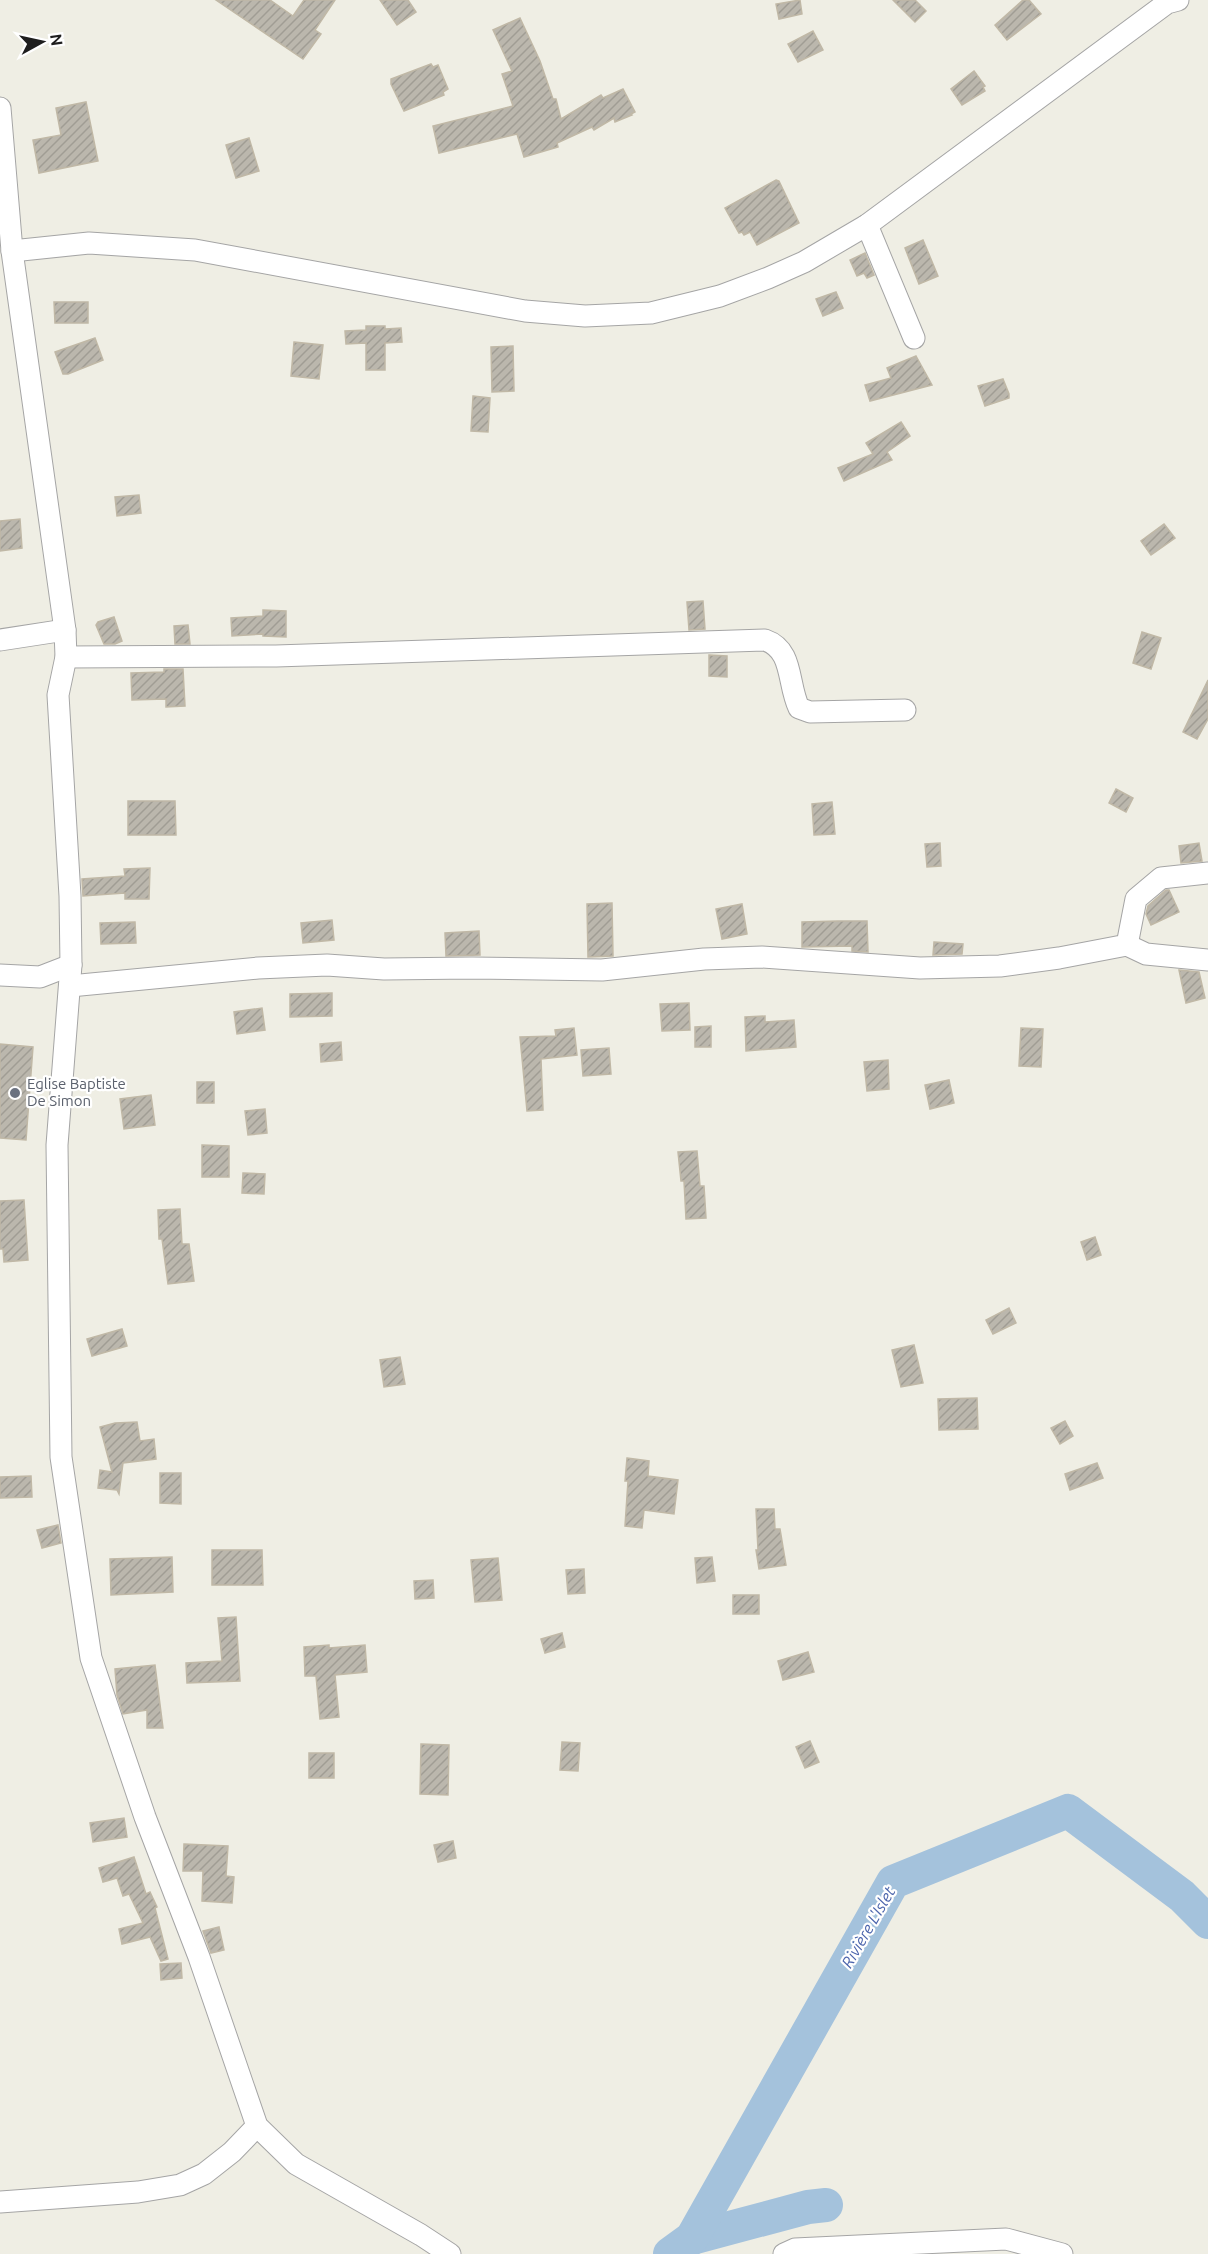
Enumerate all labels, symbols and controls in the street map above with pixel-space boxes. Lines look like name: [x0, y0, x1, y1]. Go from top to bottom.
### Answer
north arrow: [12, 12, 72, 72]
text: N: [47, 33, 67, 47]
place label: Eglise Baptiste De Simon: [27, 1075, 126, 1109]
marker: Eglise Baptiste De Simon: [8, 1086, 22, 1100]
water label: Rivière L'Islet: [838, 1883, 899, 1971]

